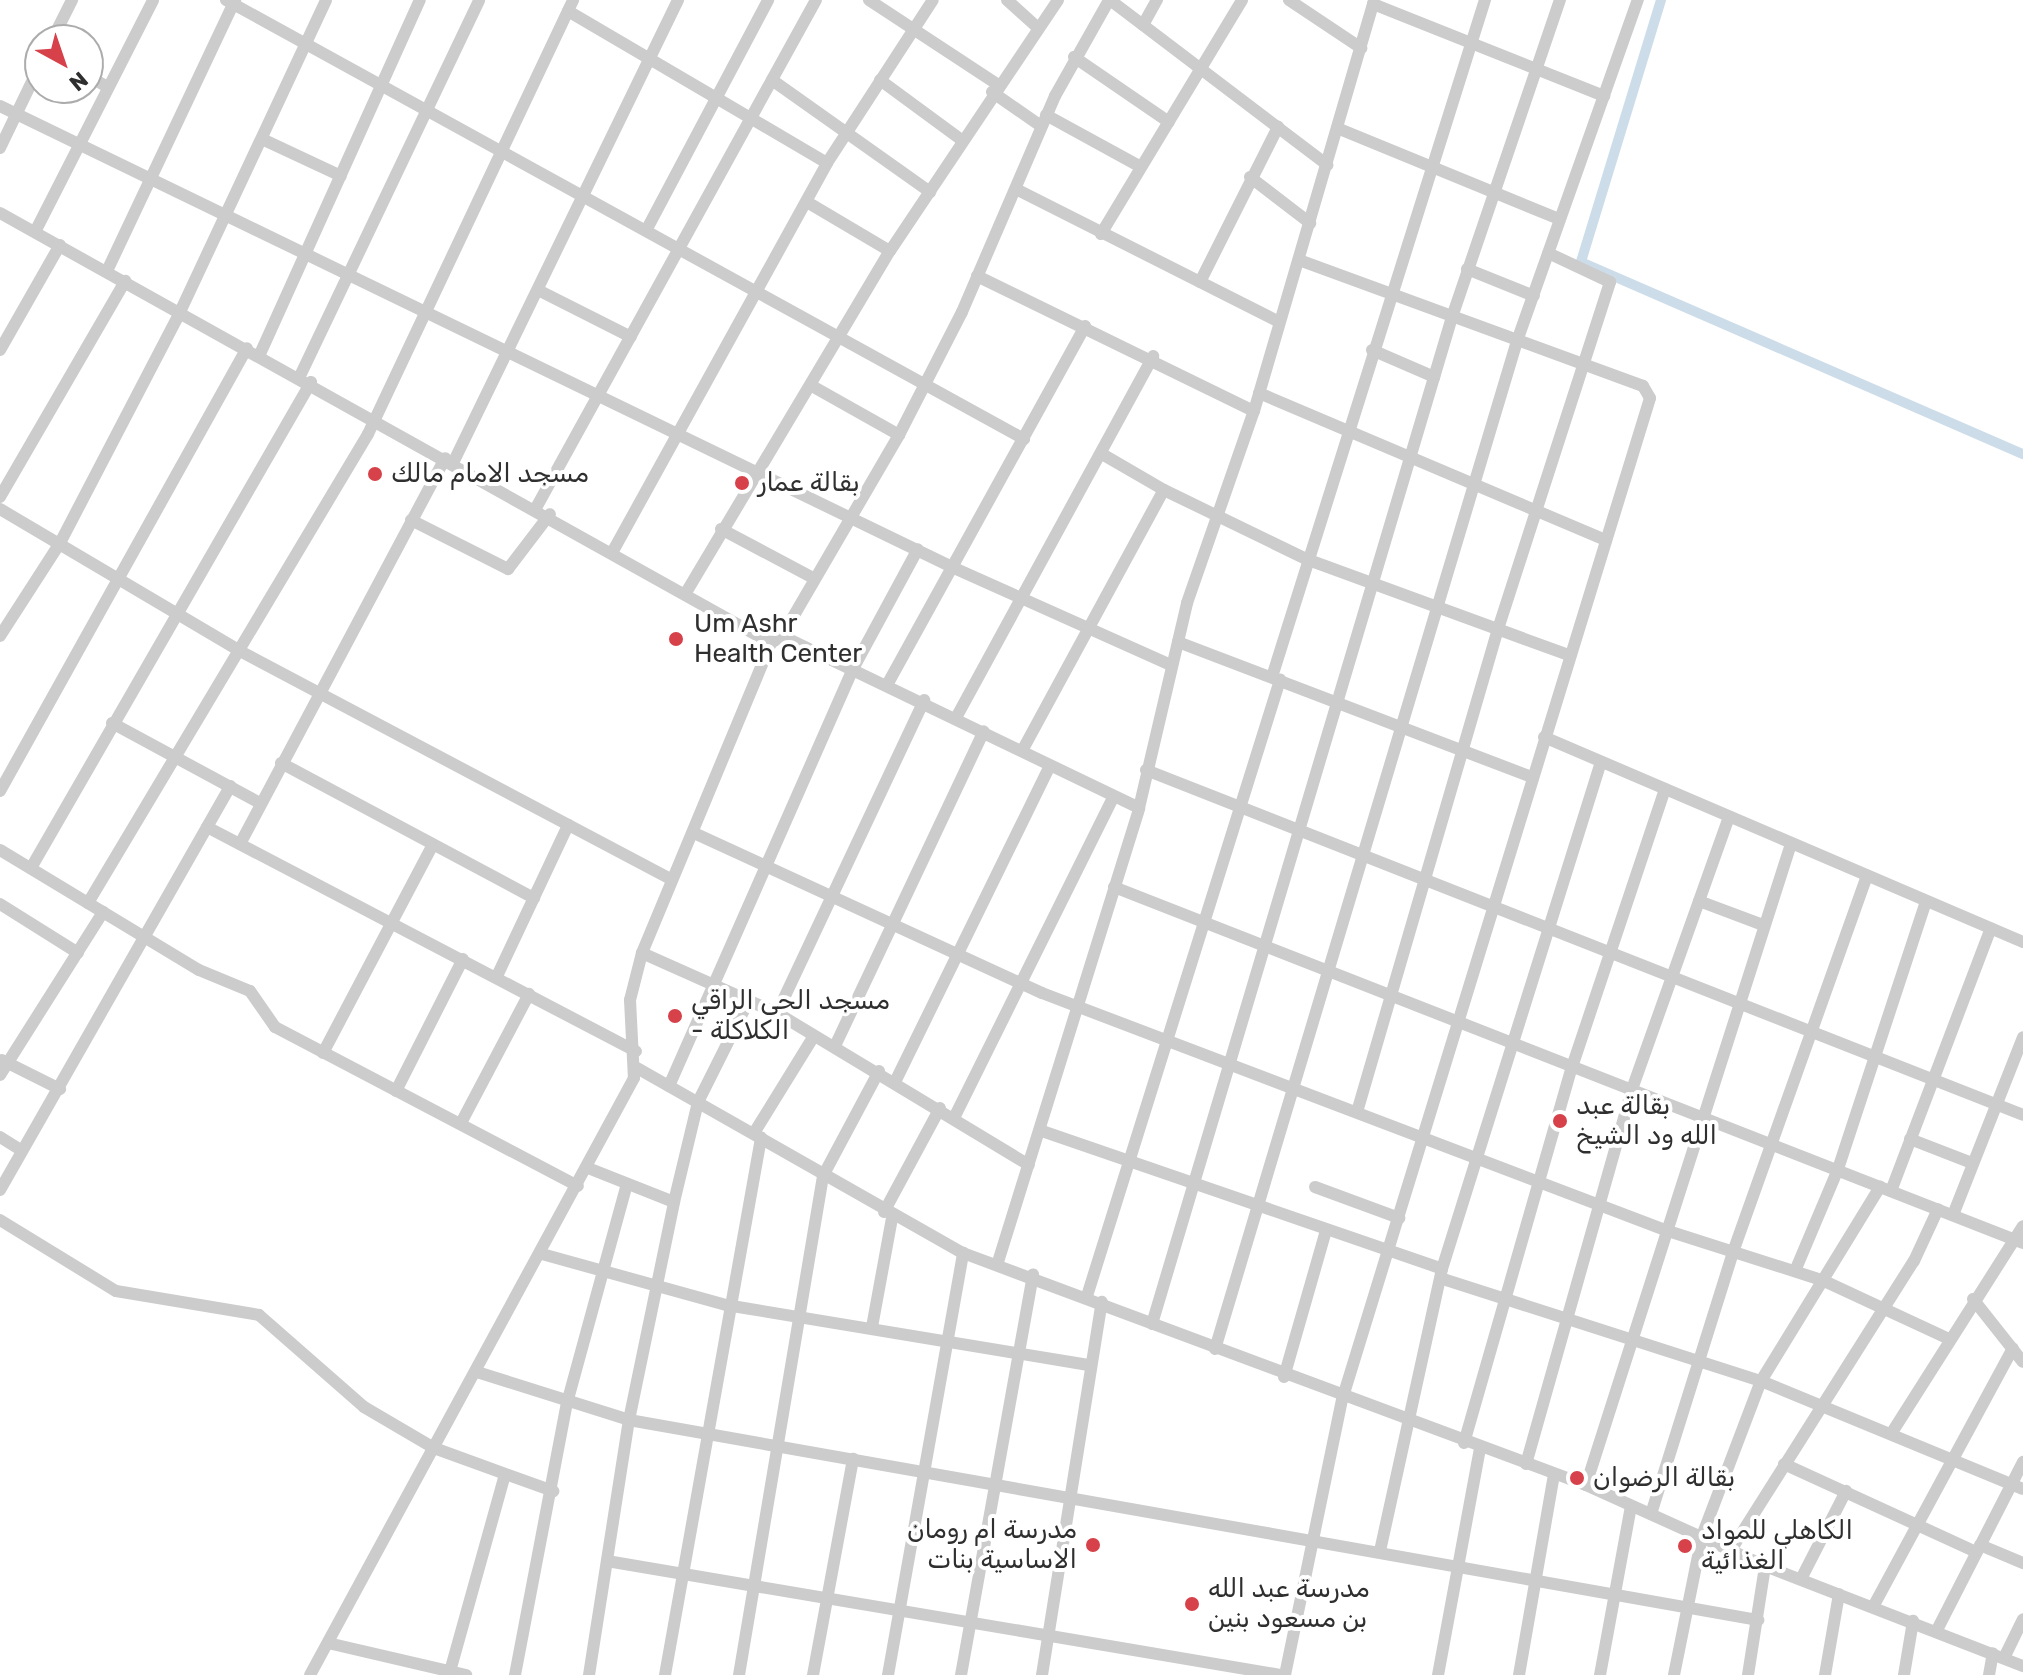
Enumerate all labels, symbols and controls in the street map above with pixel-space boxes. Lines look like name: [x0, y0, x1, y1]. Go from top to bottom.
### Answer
north arrow: [24, 24, 104, 104]
text: N: [64, 66, 93, 97]
place label: مسجد الامام مالك: [391, 458, 589, 490]
marker: مسجد الامام مالك: [366, 465, 384, 483]
place label: بقالة عمار: [758, 467, 860, 499]
marker: بقالة عمار: [733, 474, 751, 492]
place label: Um Ashr Health Center: [694, 608, 862, 670]
marker: Um Ashr Health Center: [665, 628, 687, 650]
place label: مسجد الحي الراقي - الكلاكلة: [691, 985, 890, 1046]
marker: مسجد الحي الراقي - الكلاكلة: [666, 1007, 684, 1025]
place label: بقالة عبد الله ود الشيخ: [1576, 1090, 1717, 1152]
marker: بقالة عبد الله ود الشيخ: [1551, 1112, 1569, 1130]
place label: بقالة الرضوان: [1593, 1462, 1735, 1494]
marker: بقالة الرضوان: [1568, 1469, 1586, 1487]
place label: مدرسة ام رومان الاساسية بنات: [907, 1514, 1077, 1576]
place label: الكاهلي للمواد الغذائية: [1701, 1515, 1853, 1576]
marker: مدرسة ام رومان الاساسية بنات: [1084, 1536, 1102, 1554]
marker: الكاهلي للمواد الغذائية: [1676, 1537, 1694, 1555]
place label: مدرسة عبد الله بن مسعود بنين: [1208, 1573, 1370, 1634]
marker: مدرسة عبد الله بن مسعود بنين: [1183, 1595, 1201, 1613]

